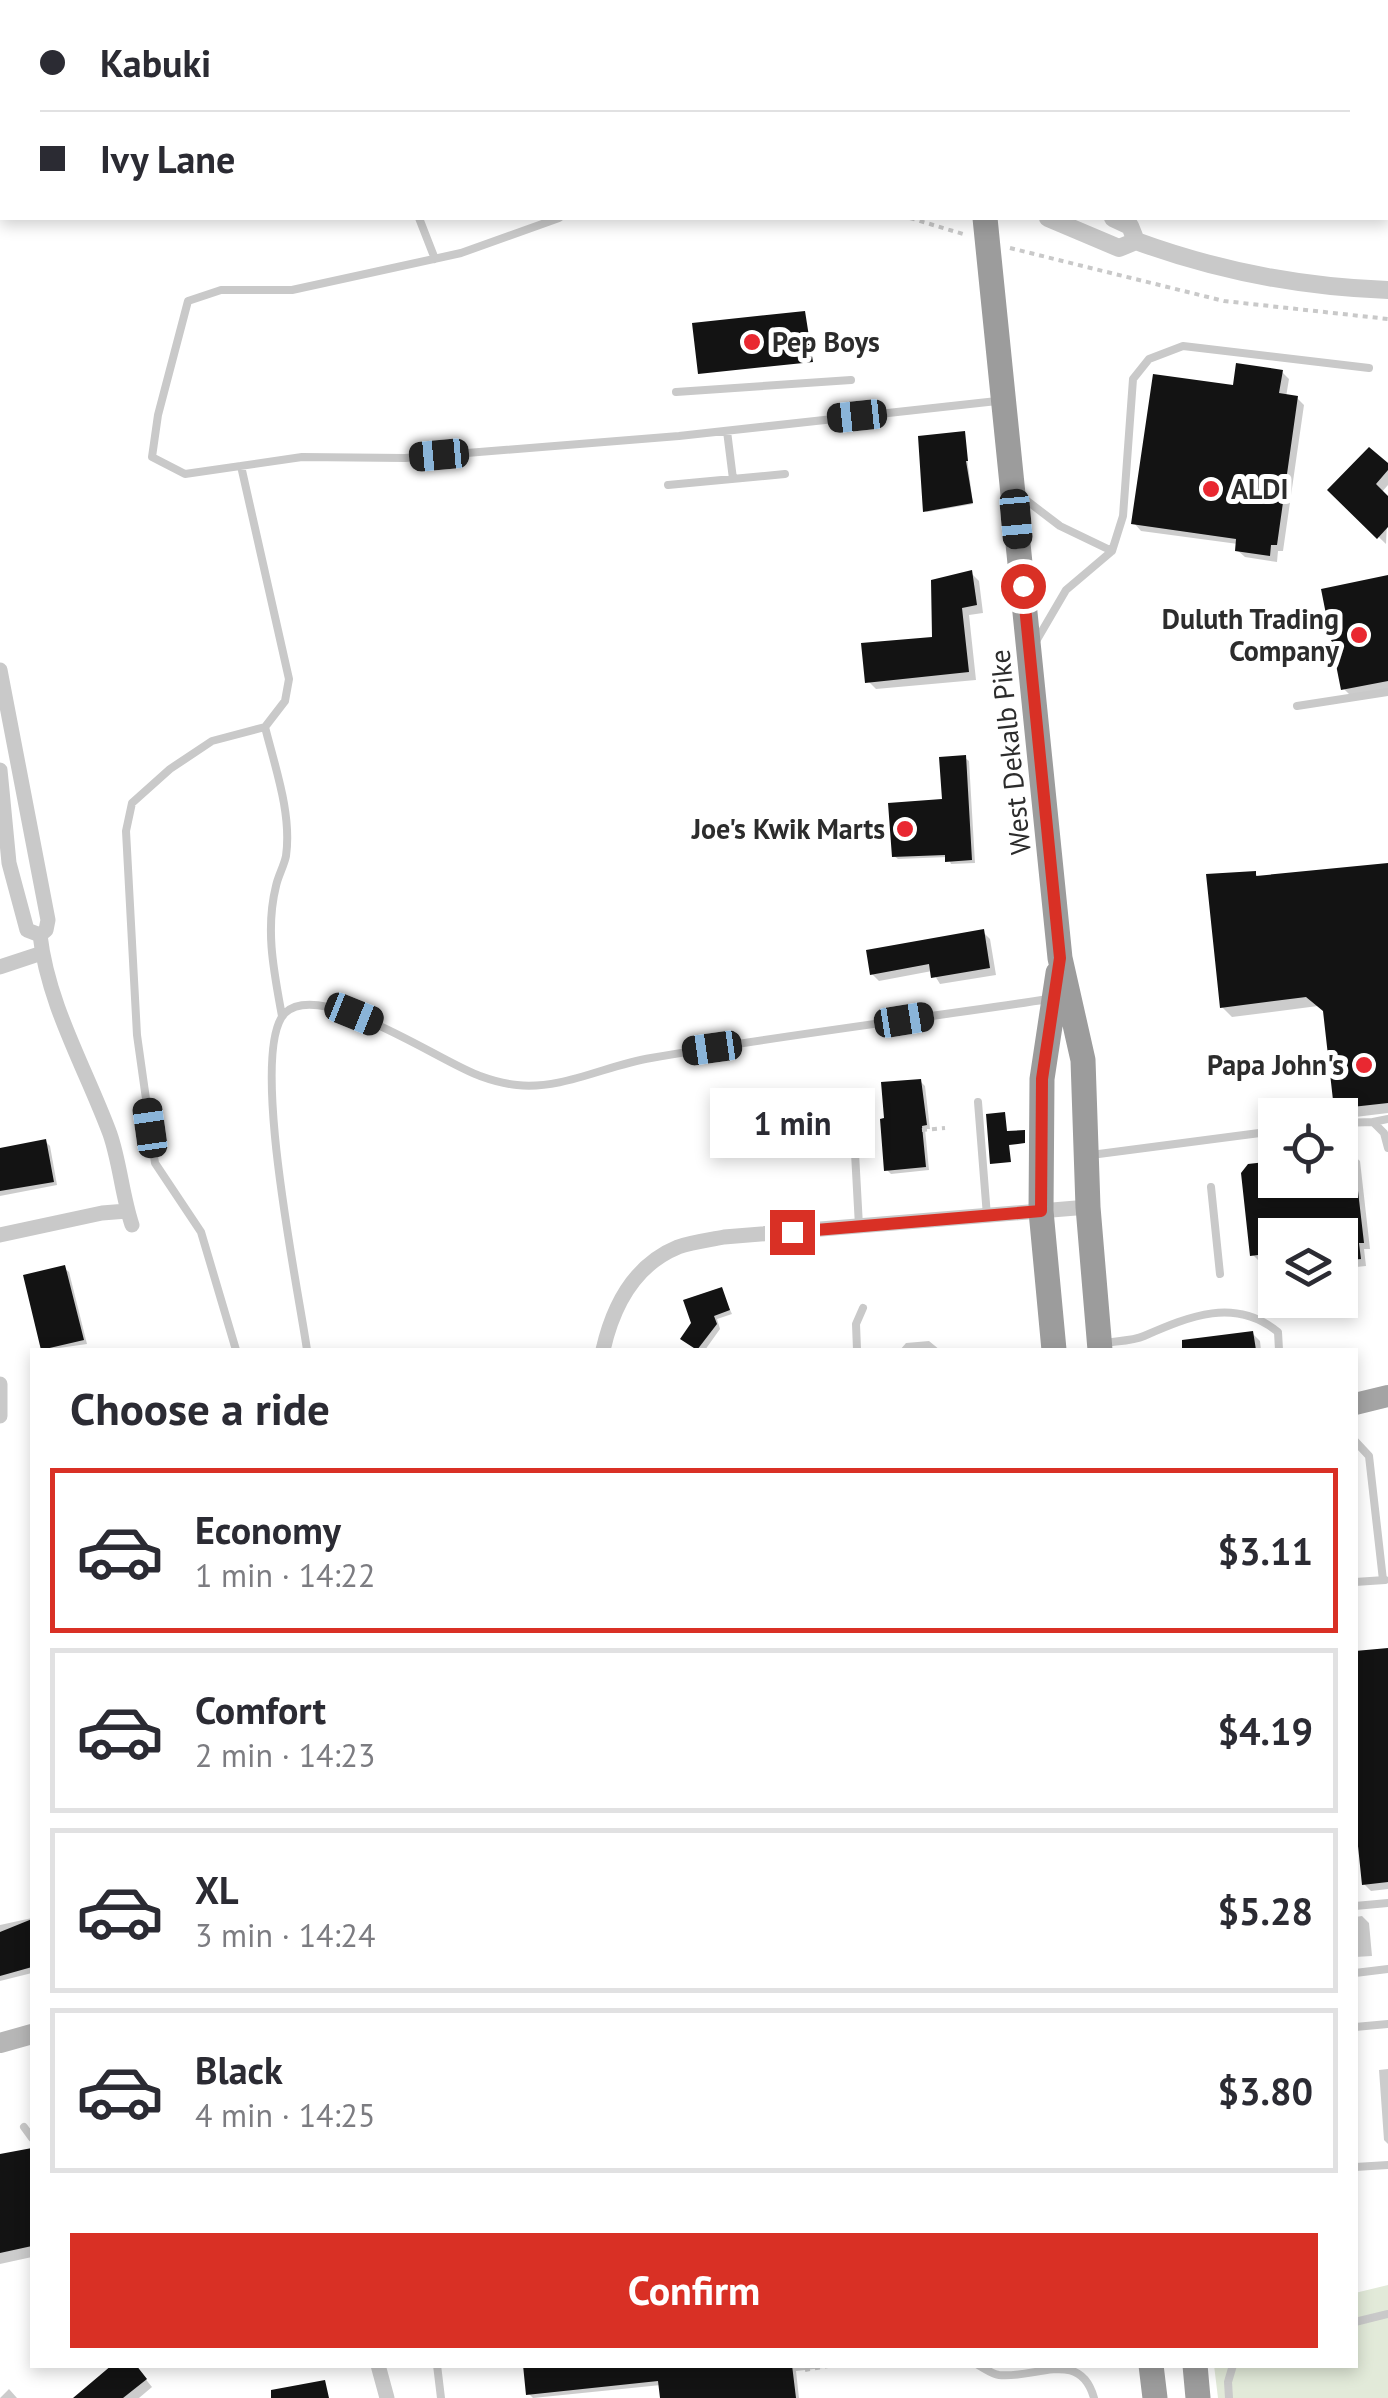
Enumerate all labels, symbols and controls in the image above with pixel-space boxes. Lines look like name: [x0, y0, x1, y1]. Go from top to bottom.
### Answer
text: Kabuki: [100, 38, 211, 87]
text: Ivy Lane: [100, 134, 235, 183]
place label: Pep Boys: [772, 323, 880, 360]
marker: Pep Boys: [741, 331, 763, 353]
car: [826, 398, 888, 434]
car: [408, 437, 470, 473]
place label: ALDI: [1231, 470, 1288, 507]
marker: ALDI: [1200, 478, 1222, 500]
car: [998, 488, 1034, 550]
route start: [1001, 564, 1046, 609]
place label: Duluth Trading Company: [1162, 600, 1340, 669]
marker: Duluth Trading Company: [1348, 624, 1370, 646]
street label: West Dekalb Pike: [980, 648, 1039, 856]
place label: Joe's Kwik Marts: [691, 810, 885, 847]
marker: Joe's Kwik Marts: [894, 818, 916, 840]
car: [321, 989, 387, 1039]
car: [872, 1000, 936, 1040]
car: [680, 1029, 744, 1067]
place label: Papa John's: [1207, 1046, 1344, 1083]
marker: Papa John's: [1353, 1054, 1375, 1076]
callout: 1 min: [710, 1087, 874, 1157]
car: [131, 1096, 169, 1160]
map controls: [1258, 1098, 1358, 1318]
button: locate: [1258, 1098, 1358, 1198]
text: 1 min: [753, 1102, 832, 1144]
route end: [770, 1210, 815, 1255]
button: layers: [1258, 1218, 1358, 1318]
text: Choose a ride: [70, 1379, 330, 1437]
text: Economy: [195, 1505, 341, 1554]
icon: car: [75, 1506, 165, 1596]
text: $3.11: [1217, 1526, 1313, 1575]
text: 1 min · 14:22: [195, 1554, 375, 1596]
text: Comfort: [195, 1685, 326, 1734]
icon: car: [75, 1686, 165, 1776]
text: $4.19: [1217, 1706, 1313, 1755]
text: 2 min · 14:23: [195, 1734, 375, 1776]
text: XL: [195, 1865, 239, 1914]
icon: car: [75, 1866, 165, 1956]
text: $5.28: [1217, 1886, 1313, 1935]
text: 3 min · 14:24: [195, 1914, 375, 1956]
text: Black: [195, 2045, 283, 2094]
icon: car: [75, 2046, 165, 2136]
text: $3.80: [1217, 2066, 1313, 2115]
text: 4 min · 14:25: [195, 2094, 375, 2136]
button: Confirm: [70, 2233, 1318, 2348]

